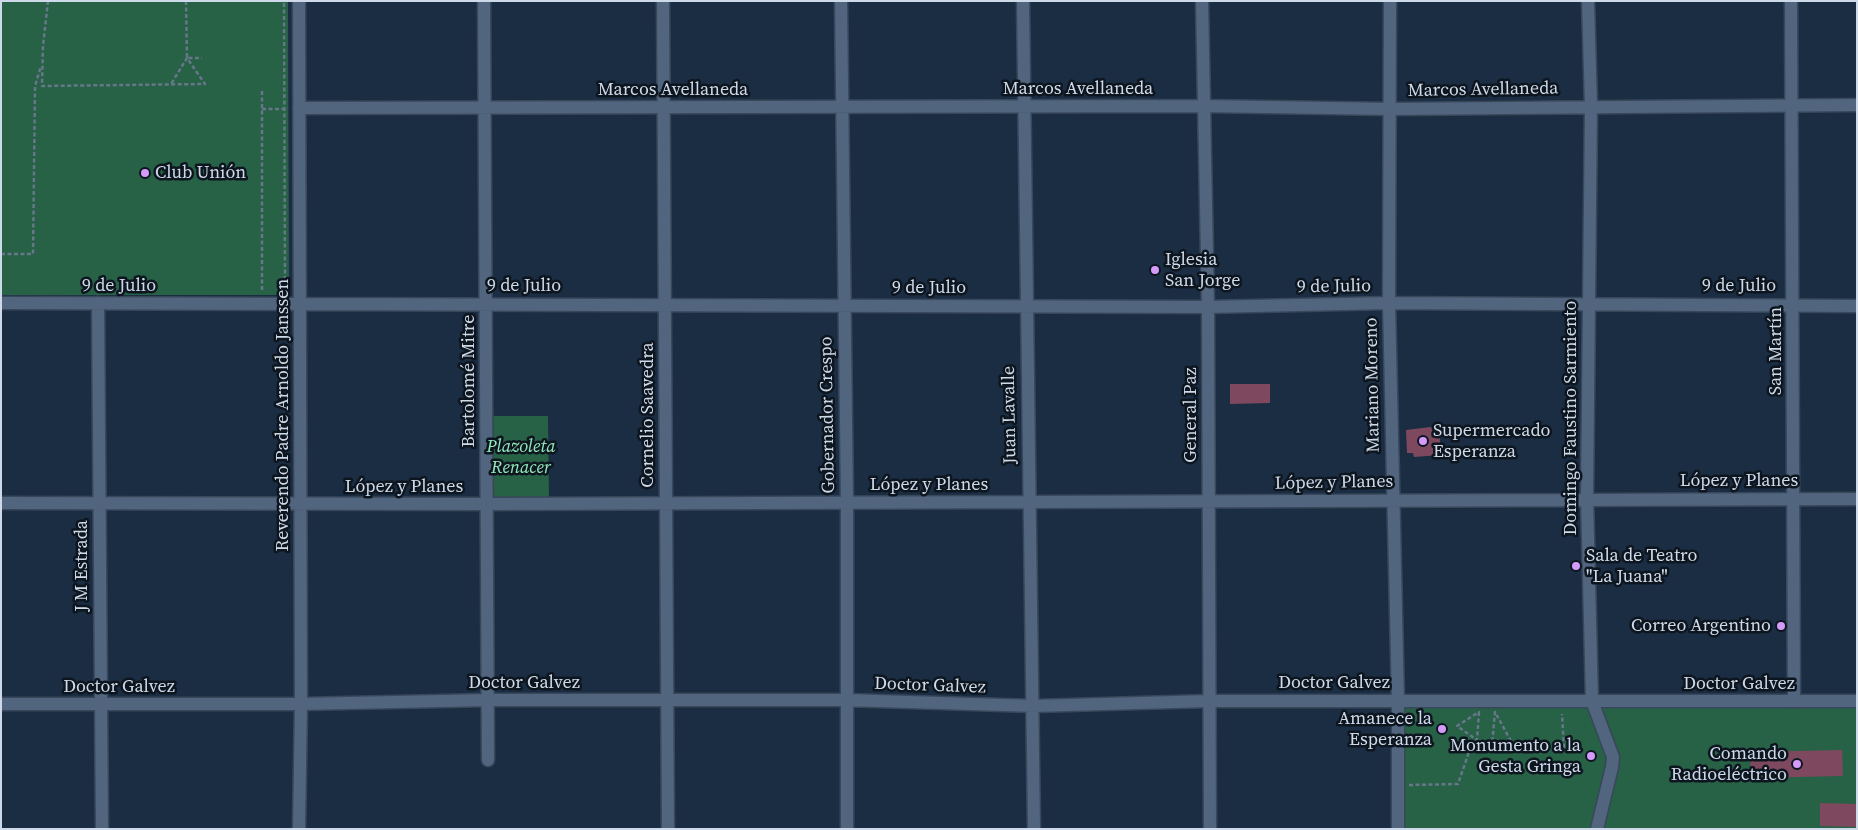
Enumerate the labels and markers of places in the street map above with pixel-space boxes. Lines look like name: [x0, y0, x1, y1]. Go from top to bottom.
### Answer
place label: Club Unión: [155, 162, 246, 184]
marker: Club Unión: [139, 167, 151, 179]
place label: Iglesia San Jorge: [1165, 249, 1240, 292]
marker: Iglesia San Jorge: [1149, 264, 1161, 276]
place label: Supermercado Esperanza: [1433, 420, 1551, 462]
marker: Supermercado Esperanza: [1417, 435, 1429, 447]
place label: Sala de Teatro "La Juana": [1586, 545, 1697, 588]
marker: Sala de Teatro "La Juana": [1570, 560, 1582, 572]
place label: Correo Argentino: [1631, 615, 1771, 637]
marker: Correo Argentino: [1775, 620, 1787, 632]
place label: Amanece la Esperanza: [1338, 708, 1432, 751]
marker: Amanece la Esperanza: [1436, 723, 1448, 735]
place label: Monumento a la Gesta Gringa: [1450, 735, 1581, 778]
place label: Comando Radioeléctrico: [1671, 743, 1787, 786]
marker: Monumento a la Gesta Gringa: [1585, 750, 1597, 762]
marker: Comando Radioeléctrico: [1791, 758, 1803, 770]

